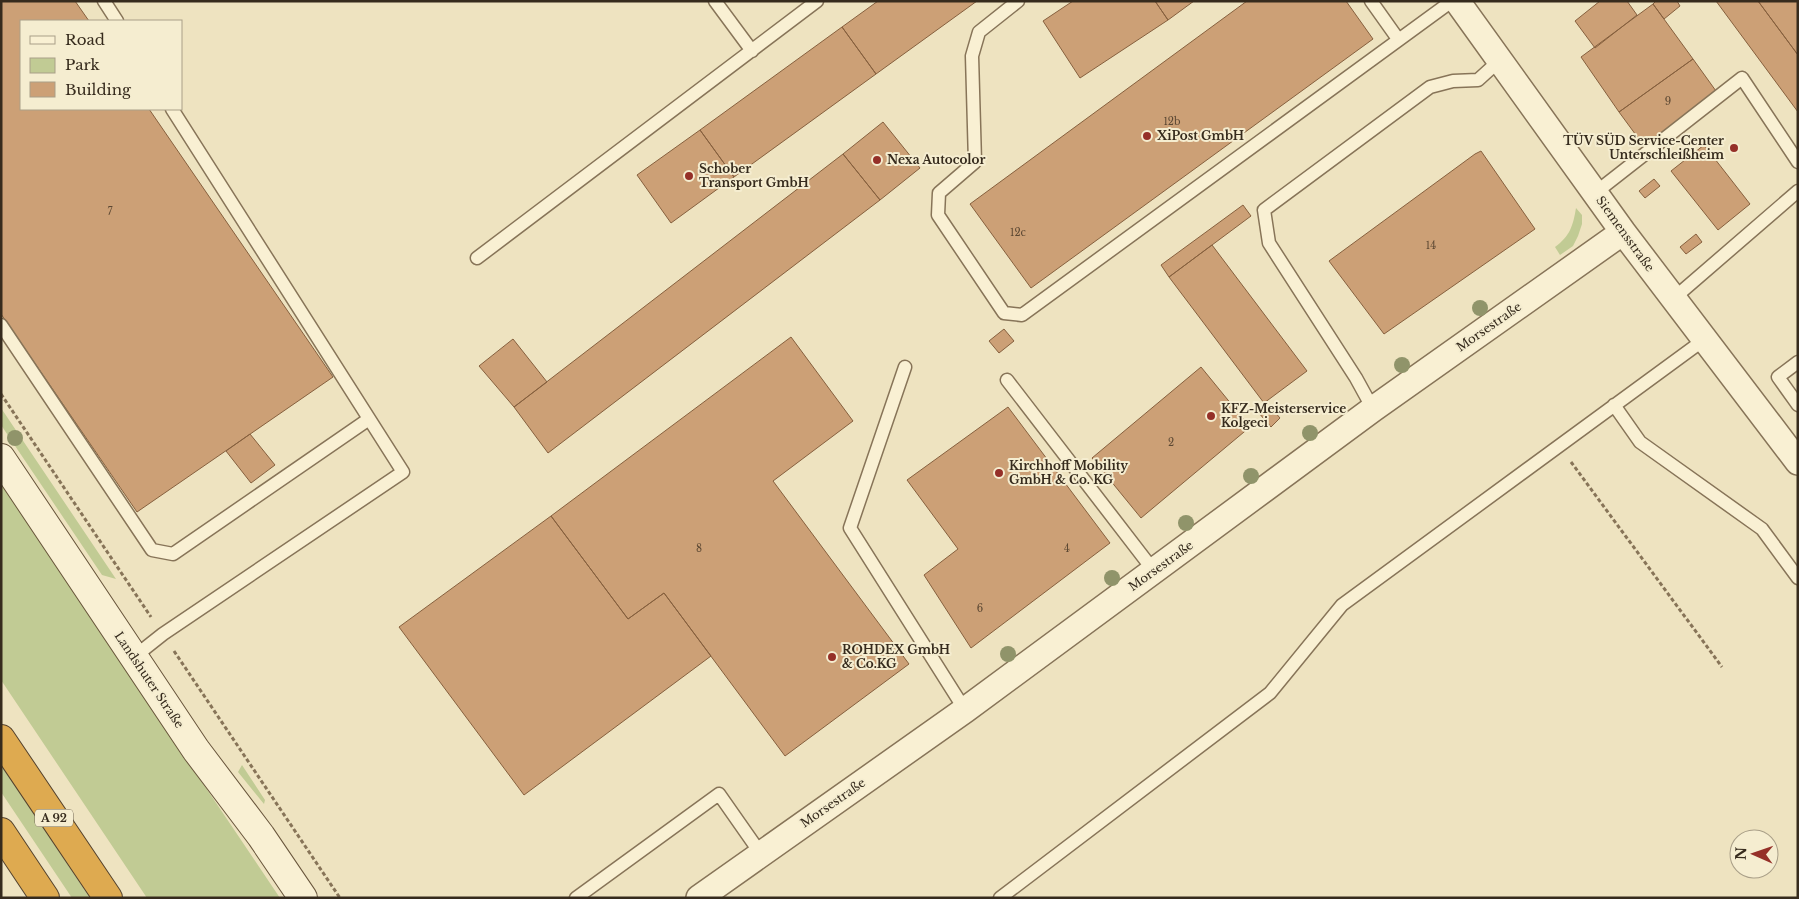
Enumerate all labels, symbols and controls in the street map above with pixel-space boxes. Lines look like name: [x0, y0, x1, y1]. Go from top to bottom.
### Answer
legend: [20, 20, 182, 110]
text: Road: [65, 30, 105, 49]
text: Park: [65, 55, 101, 74]
text: Building: [65, 80, 132, 99]
house number: 9: [1665, 95, 1671, 108]
house number: 12b: [1163, 115, 1181, 128]
place label: XiPost GmbH: [1156, 128, 1244, 143]
marker: XiPost GmbH: [1141, 130, 1153, 142]
place label: TÜV SÜD Service-Center Unterschleißheim: [1563, 132, 1725, 162]
marker: TÜV SÜD Service-Center Unterschleißheim: [1728, 142, 1740, 154]
place label: Nexa Autocolor: [887, 152, 986, 167]
marker: Nexa Autocolor: [871, 154, 883, 166]
place label: Schober Transport GmbH: [699, 161, 809, 190]
marker: Schober Transport GmbH: [683, 170, 695, 182]
street label: Siemensstraße: [1593, 193, 1658, 274]
house number: 7: [107, 205, 113, 218]
house number: 12c: [1010, 226, 1027, 239]
house number: 14: [1426, 239, 1436, 252]
street label: Morsestraße: [1453, 299, 1524, 355]
place label: KFZ-Meisterservice Kolgeci: [1221, 401, 1346, 430]
marker: KFZ-Meisterservice Kolgeci: [1205, 410, 1217, 422]
house number: 2: [1168, 436, 1174, 449]
place label: Kirchhoff Mobility GmbH & Co. KG: [1009, 458, 1128, 487]
marker: Kirchhoff Mobility GmbH & Co. KG: [993, 467, 1005, 479]
street label: Morsestraße: [1126, 537, 1196, 594]
house number: 8: [696, 542, 702, 555]
house number: 4: [1064, 542, 1070, 555]
house number: 6: [977, 602, 983, 615]
street label: Landshuter Straße: [111, 629, 187, 731]
place label: ROHDEX GmbH & Co.KG: [842, 642, 950, 671]
marker: ROHDEX GmbH & Co.KG: [826, 651, 838, 663]
street label: Morsestraße: [797, 775, 868, 831]
road number: A 92: [35, 810, 73, 826]
north arrow: [1729, 829, 1779, 879]
text: N: [1732, 847, 1750, 860]

